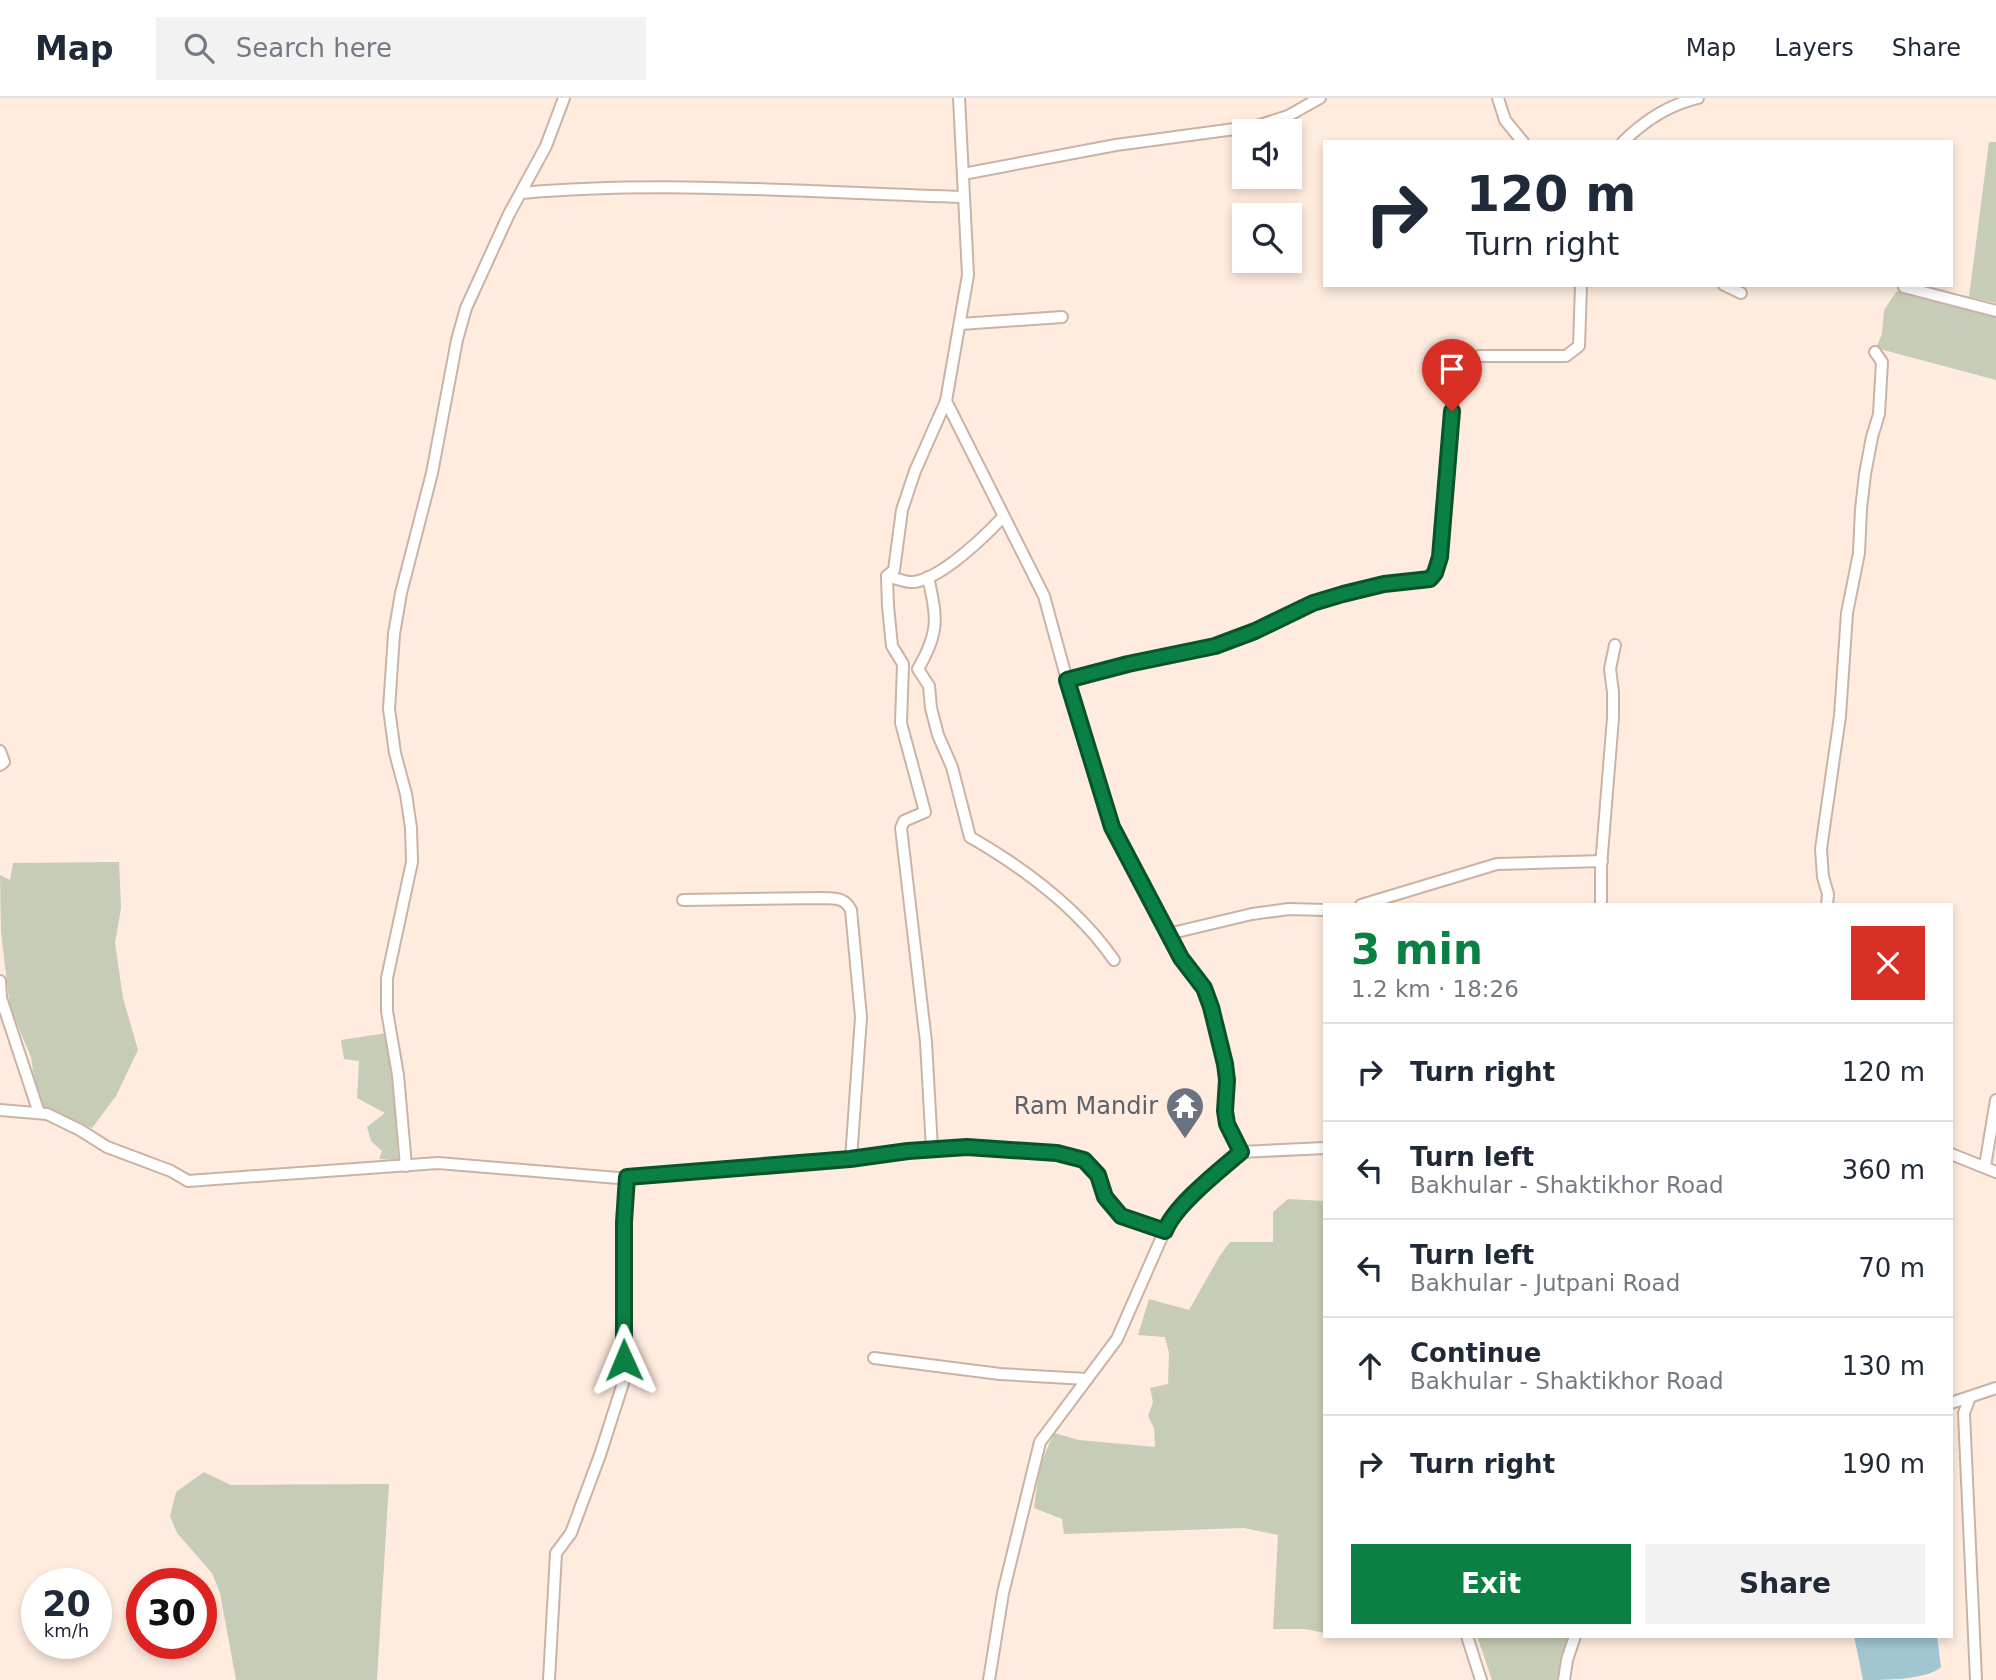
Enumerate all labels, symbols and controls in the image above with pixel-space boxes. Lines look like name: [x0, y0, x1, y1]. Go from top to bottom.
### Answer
search box: [156, 17, 646, 80]
text: Map: [35, 29, 114, 68]
icon: search: [180, 29, 218, 67]
text: Search here: [236, 33, 392, 63]
text: Map: [1686, 34, 1736, 62]
text: Layers: [1774, 34, 1854, 62]
text: Share: [1892, 34, 1961, 62]
map controls: [1232, 119, 1302, 273]
button: sound: [1232, 119, 1302, 189]
text: 120 m: [1466, 166, 1636, 223]
icon: right: [1351, 168, 1442, 259]
button: search: [1232, 203, 1302, 273]
text: Turn right: [1466, 225, 1619, 263]
pin: [1422, 339, 1482, 411]
icon: arrive: [1433, 350, 1471, 388]
text: 3 min: [1351, 925, 1483, 974]
button: close: [1851, 926, 1925, 1000]
text: 1.2 km · 18:26: [1351, 976, 1519, 1002]
icon: right: [1351, 1053, 1389, 1091]
text: Turn right: [1410, 1057, 1555, 1087]
text: 120 m: [1842, 1057, 1925, 1087]
temple icon: Ram Mandir: [1164, 1085, 1206, 1140]
place label: Ram Mandir: [1014, 1092, 1158, 1120]
text: Turn left: [1410, 1142, 1534, 1172]
icon: left: [1351, 1151, 1389, 1189]
text: 360 m: [1842, 1155, 1925, 1185]
text: Bakhular - Shaktikhor Road: [1410, 1172, 1724, 1198]
text: Turn left: [1410, 1240, 1534, 1270]
icon: left: [1351, 1249, 1389, 1287]
text: 70 m: [1858, 1253, 1925, 1283]
text: Bakhular - Jutpani Road: [1410, 1270, 1680, 1296]
position arrow: [587, 1323, 661, 1397]
text: Continue: [1410, 1338, 1541, 1368]
icon: ahead: [1351, 1347, 1389, 1385]
text: 130 m: [1842, 1351, 1925, 1381]
text: Bakhular - Shaktikhor Road: [1410, 1368, 1724, 1394]
icon: right: [1351, 1445, 1389, 1483]
text: Turn right: [1410, 1449, 1555, 1479]
text: 190 m: [1842, 1449, 1925, 1479]
button: Exit: [1351, 1544, 1631, 1624]
button: Share: [1645, 1544, 1925, 1624]
speed limit sign: 30: [126, 1568, 217, 1659]
text: 20: [42, 1584, 91, 1624]
text: km/h: [44, 1620, 89, 1641]

